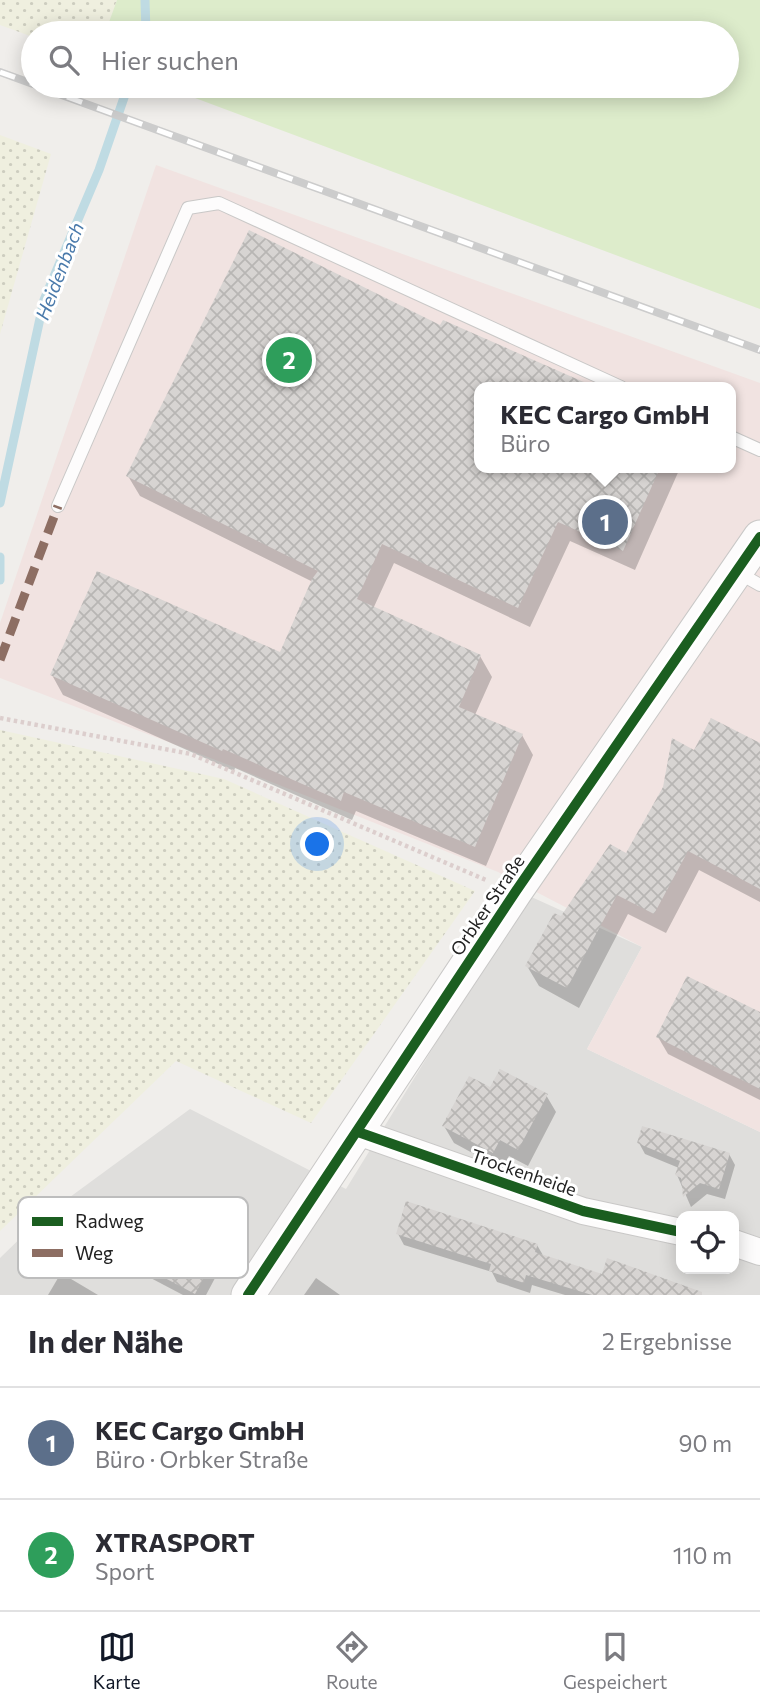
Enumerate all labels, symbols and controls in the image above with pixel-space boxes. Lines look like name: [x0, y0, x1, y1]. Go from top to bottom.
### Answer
search box: [21, 21, 739, 98]
icon: search: [45, 41, 83, 79]
text: Hier suchen: [101, 44, 239, 75]
water label: Heidenbach: [30, 219, 88, 323]
pin: 2: [266, 334, 312, 386]
popup: [474, 382, 736, 473]
text: KEC Cargo GmbH: [500, 398, 710, 429]
text: Büro: [500, 429, 550, 457]
pin: 1: [582, 496, 628, 548]
your location: [300, 827, 334, 861]
street label: Orbker Straße: [445, 851, 529, 959]
street label: Trockenheide: [468, 1144, 580, 1200]
legend: [18, 1197, 248, 1278]
text: Radweg: [75, 1209, 144, 1232]
map controls: [676, 1211, 739, 1274]
button: locate: [676, 1211, 739, 1274]
text: Weg: [75, 1241, 113, 1264]
text: In der Nähe: [28, 1322, 183, 1359]
text: 2 Ergebnisse: [602, 1327, 732, 1355]
text: KEC Cargo GmbH: [95, 1414, 305, 1445]
text: 1: [46, 1429, 56, 1457]
text: 90 m: [679, 1429, 732, 1457]
text: Büro · Orbker Straße: [95, 1445, 308, 1473]
text: XTRASPORT: [95, 1526, 255, 1557]
text: 2: [44, 1541, 58, 1569]
text: 110 m: [673, 1541, 732, 1569]
text: Sport: [95, 1557, 154, 1585]
tab: Karte: [93, 1628, 141, 1693]
tab: Route: [326, 1628, 378, 1693]
tab: Gespeichert: [563, 1628, 667, 1693]

